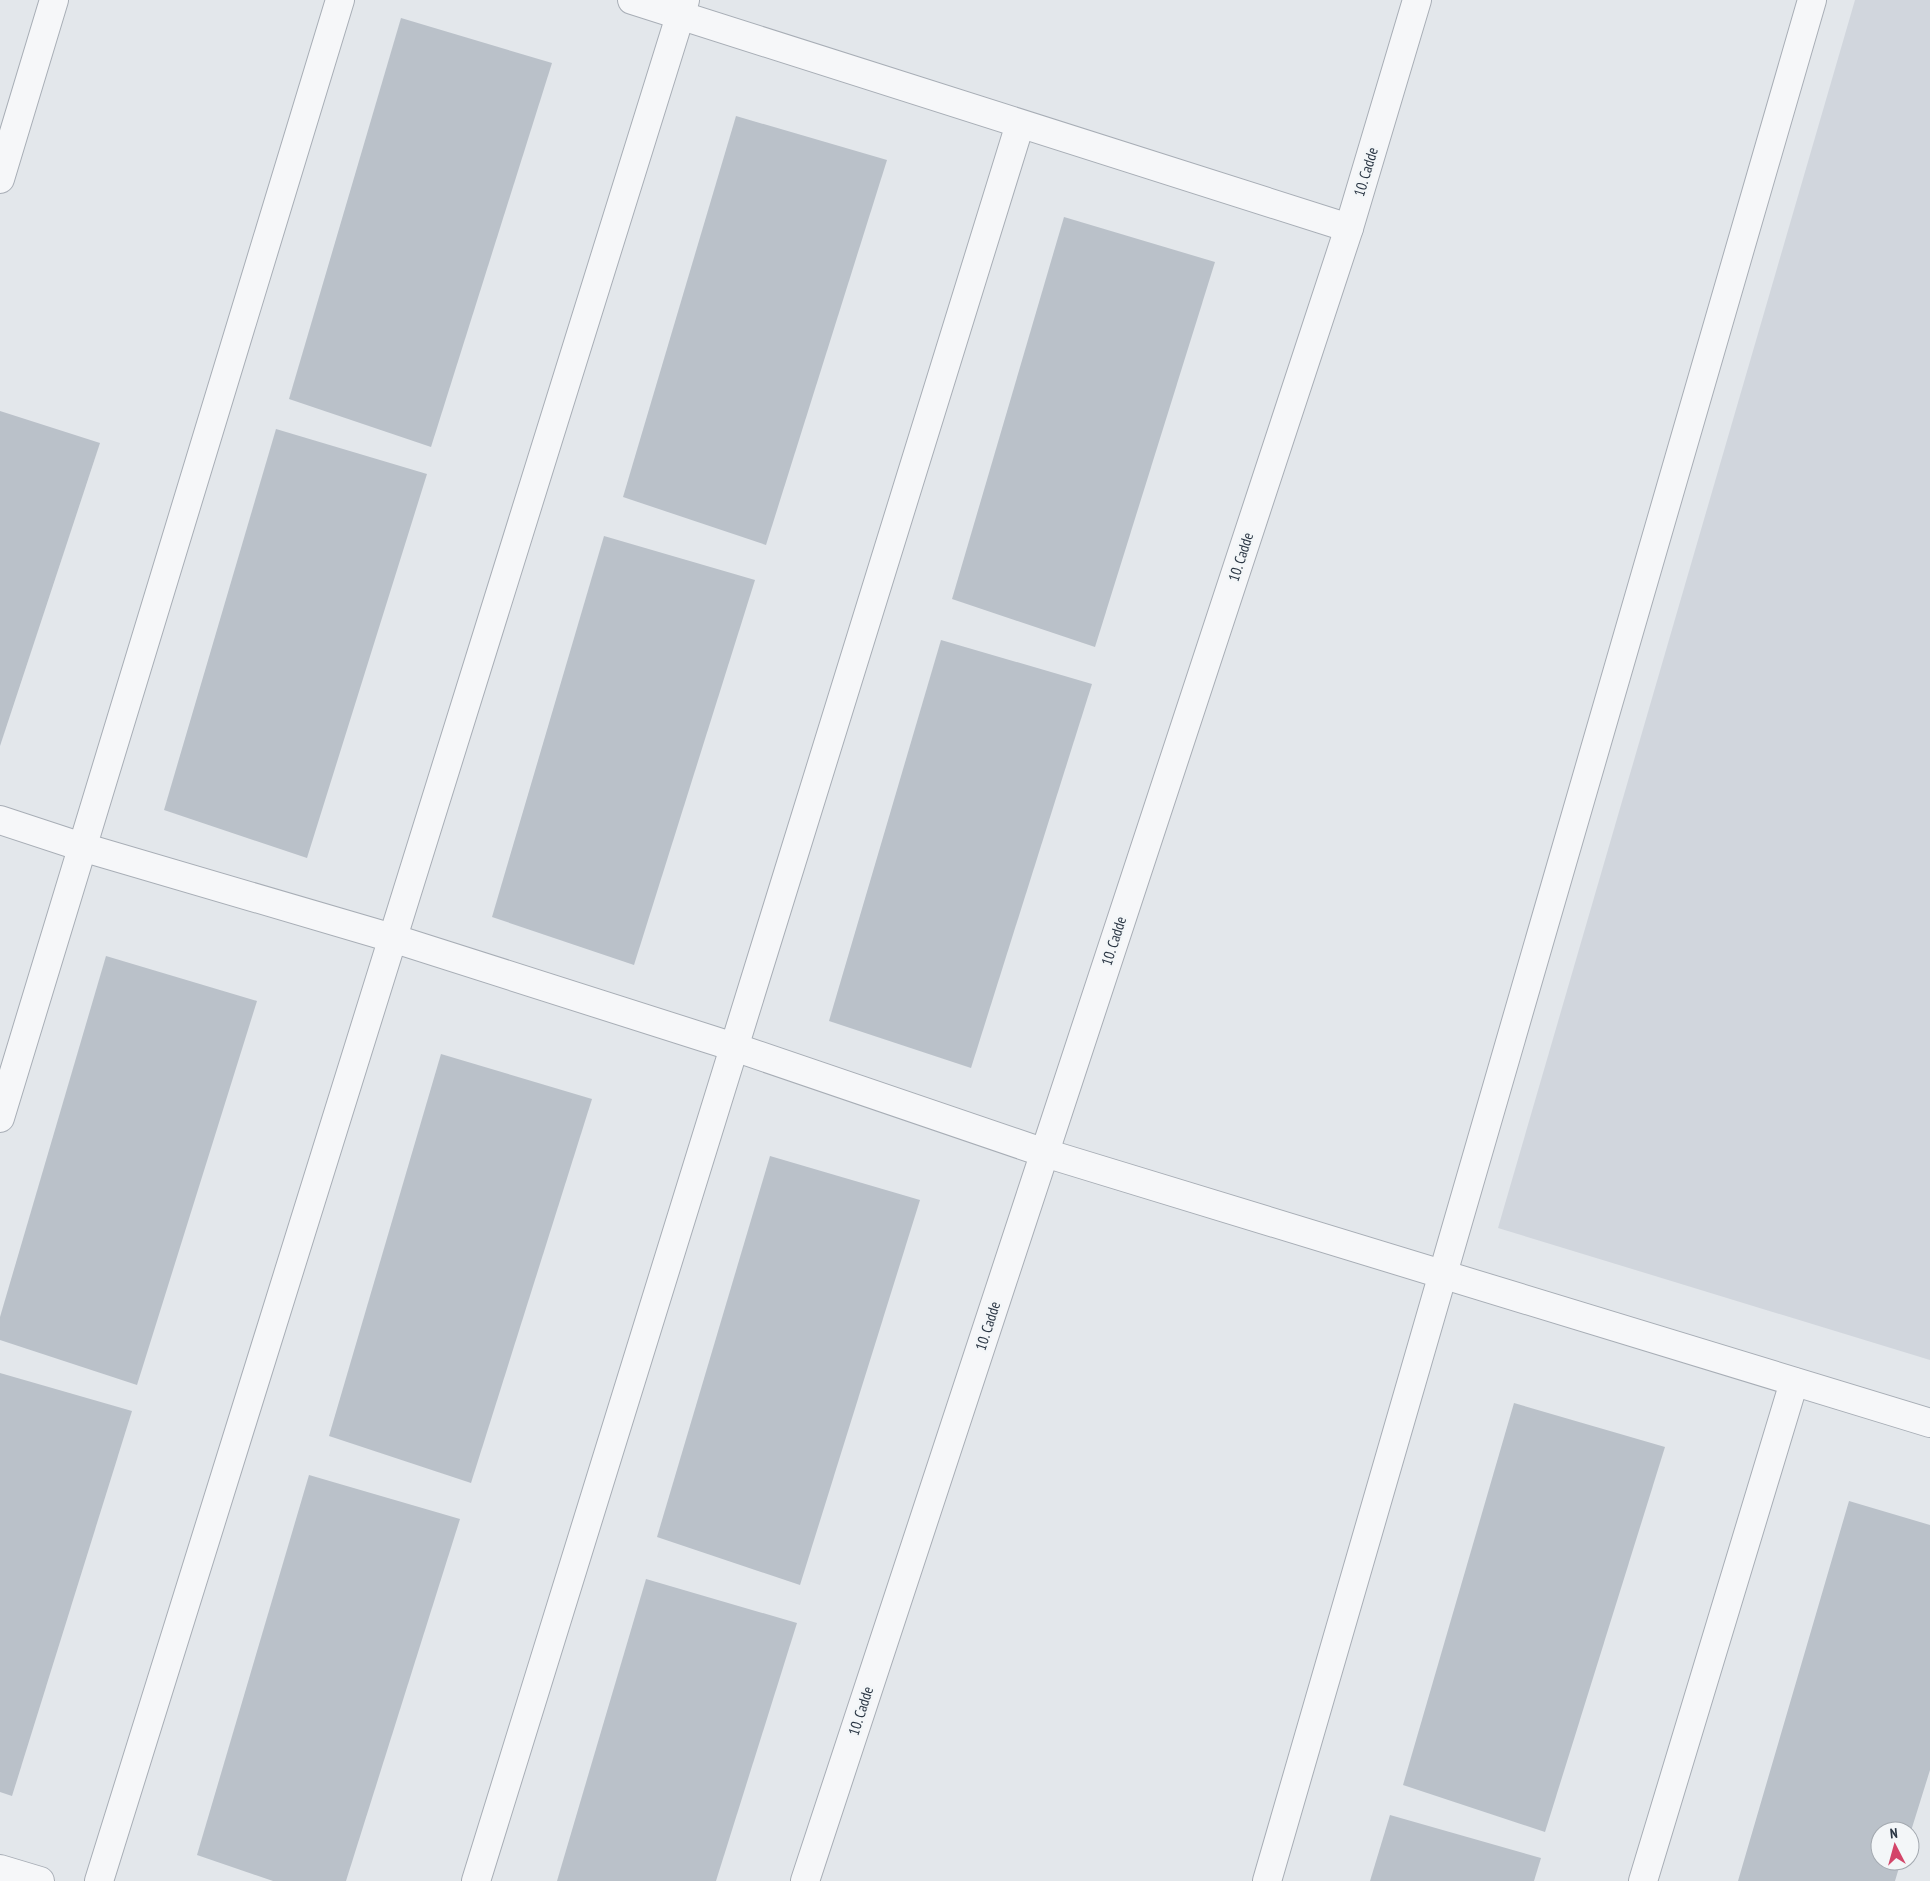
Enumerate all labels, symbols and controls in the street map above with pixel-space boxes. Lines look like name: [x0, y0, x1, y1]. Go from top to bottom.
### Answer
street label: 10. Cadde: [1349, 145, 1382, 199]
street label: 10. Cadde: [1224, 530, 1257, 584]
street label: 10. Cadde: [1097, 914, 1130, 968]
street label: 10. Cadde: [971, 1299, 1004, 1353]
street label: 10. Cadde: [844, 1684, 877, 1738]
north arrow: [1870, 1821, 1920, 1871]
text: N: [1889, 1824, 1898, 1842]

